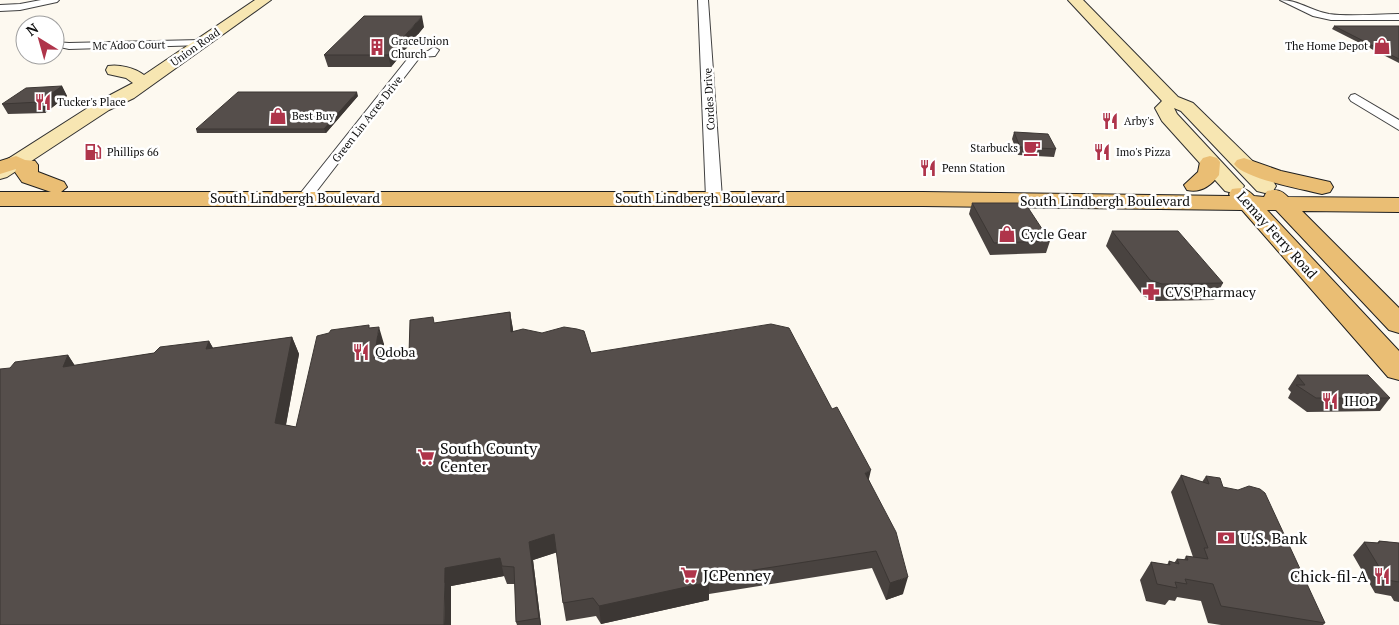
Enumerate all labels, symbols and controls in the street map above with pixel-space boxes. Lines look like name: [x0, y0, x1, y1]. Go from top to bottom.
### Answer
north arrow: [15, 15, 65, 65]
text: N: [22, 18, 42, 40]
street label: Union Road: [168, 25, 222, 69]
place label: GraceUnion Church: [391, 34, 449, 61]
shop icon: The Home Depot: [1372, 36, 1392, 56]
street label: Mc Adoo Court: [92, 37, 166, 53]
building icon: GraceUnion Church: [367, 37, 387, 57]
place label: The Home Depot: [1285, 39, 1368, 53]
street label: Cordes Drive: [700, 67, 718, 131]
street label: Green Lin Acres Drive: [329, 73, 405, 165]
restaurant icon: Tucker's Place: [33, 92, 53, 112]
place label: Tucker's Place: [57, 95, 126, 109]
shop icon: Best Buy: [268, 106, 288, 126]
place label: Best Buy: [292, 109, 335, 123]
restaurant icon: Arby's: [1100, 111, 1120, 131]
place label: Arby's: [1124, 114, 1154, 128]
cafe icon: Starbucks: [1022, 138, 1042, 158]
place label: Starbucks: [970, 141, 1018, 155]
fuel station icon: Phillips 66: [83, 142, 103, 162]
restaurant icon: Imo's Pizza: [1092, 142, 1112, 162]
place label: Phillips 66: [107, 145, 159, 159]
place label: Imo's Pizza: [1116, 145, 1171, 159]
restaurant icon: Penn Station: [918, 158, 938, 178]
place label: Penn Station: [942, 161, 1006, 175]
street label: Lemay Ferry Road: [1233, 187, 1322, 283]
street label: South Lindbergh Boulevard: [210, 188, 380, 207]
street label: South Lindbergh Boulevard: [615, 188, 785, 207]
street label: South Lindbergh Boulevard: [1020, 191, 1190, 210]
shop icon: Cycle Gear: [997, 224, 1017, 244]
place label: Cycle Gear: [1021, 224, 1087, 243]
pharmacy icon: CVS Pharmacy: [1141, 282, 1161, 302]
place label: CVS Pharmacy: [1165, 282, 1257, 301]
restaurant icon: Qdoba: [351, 342, 371, 362]
place label: Qdoba: [375, 342, 416, 361]
restaurant icon: IHOP: [1320, 391, 1340, 411]
place label: IHOP: [1344, 391, 1378, 410]
place label: South County Center: [440, 437, 538, 477]
supermarket icon: South County Center: [416, 447, 436, 467]
place label: U.S. Bank: [1240, 527, 1308, 549]
bank icon: U.S. Bank: [1216, 528, 1236, 548]
place label: JCPenney: [703, 564, 772, 586]
supermarket icon: JCPenney: [679, 565, 699, 585]
place label: Chick-fil-A: [1290, 565, 1368, 587]
restaurant icon: Chick-fil-A: [1372, 566, 1392, 586]

